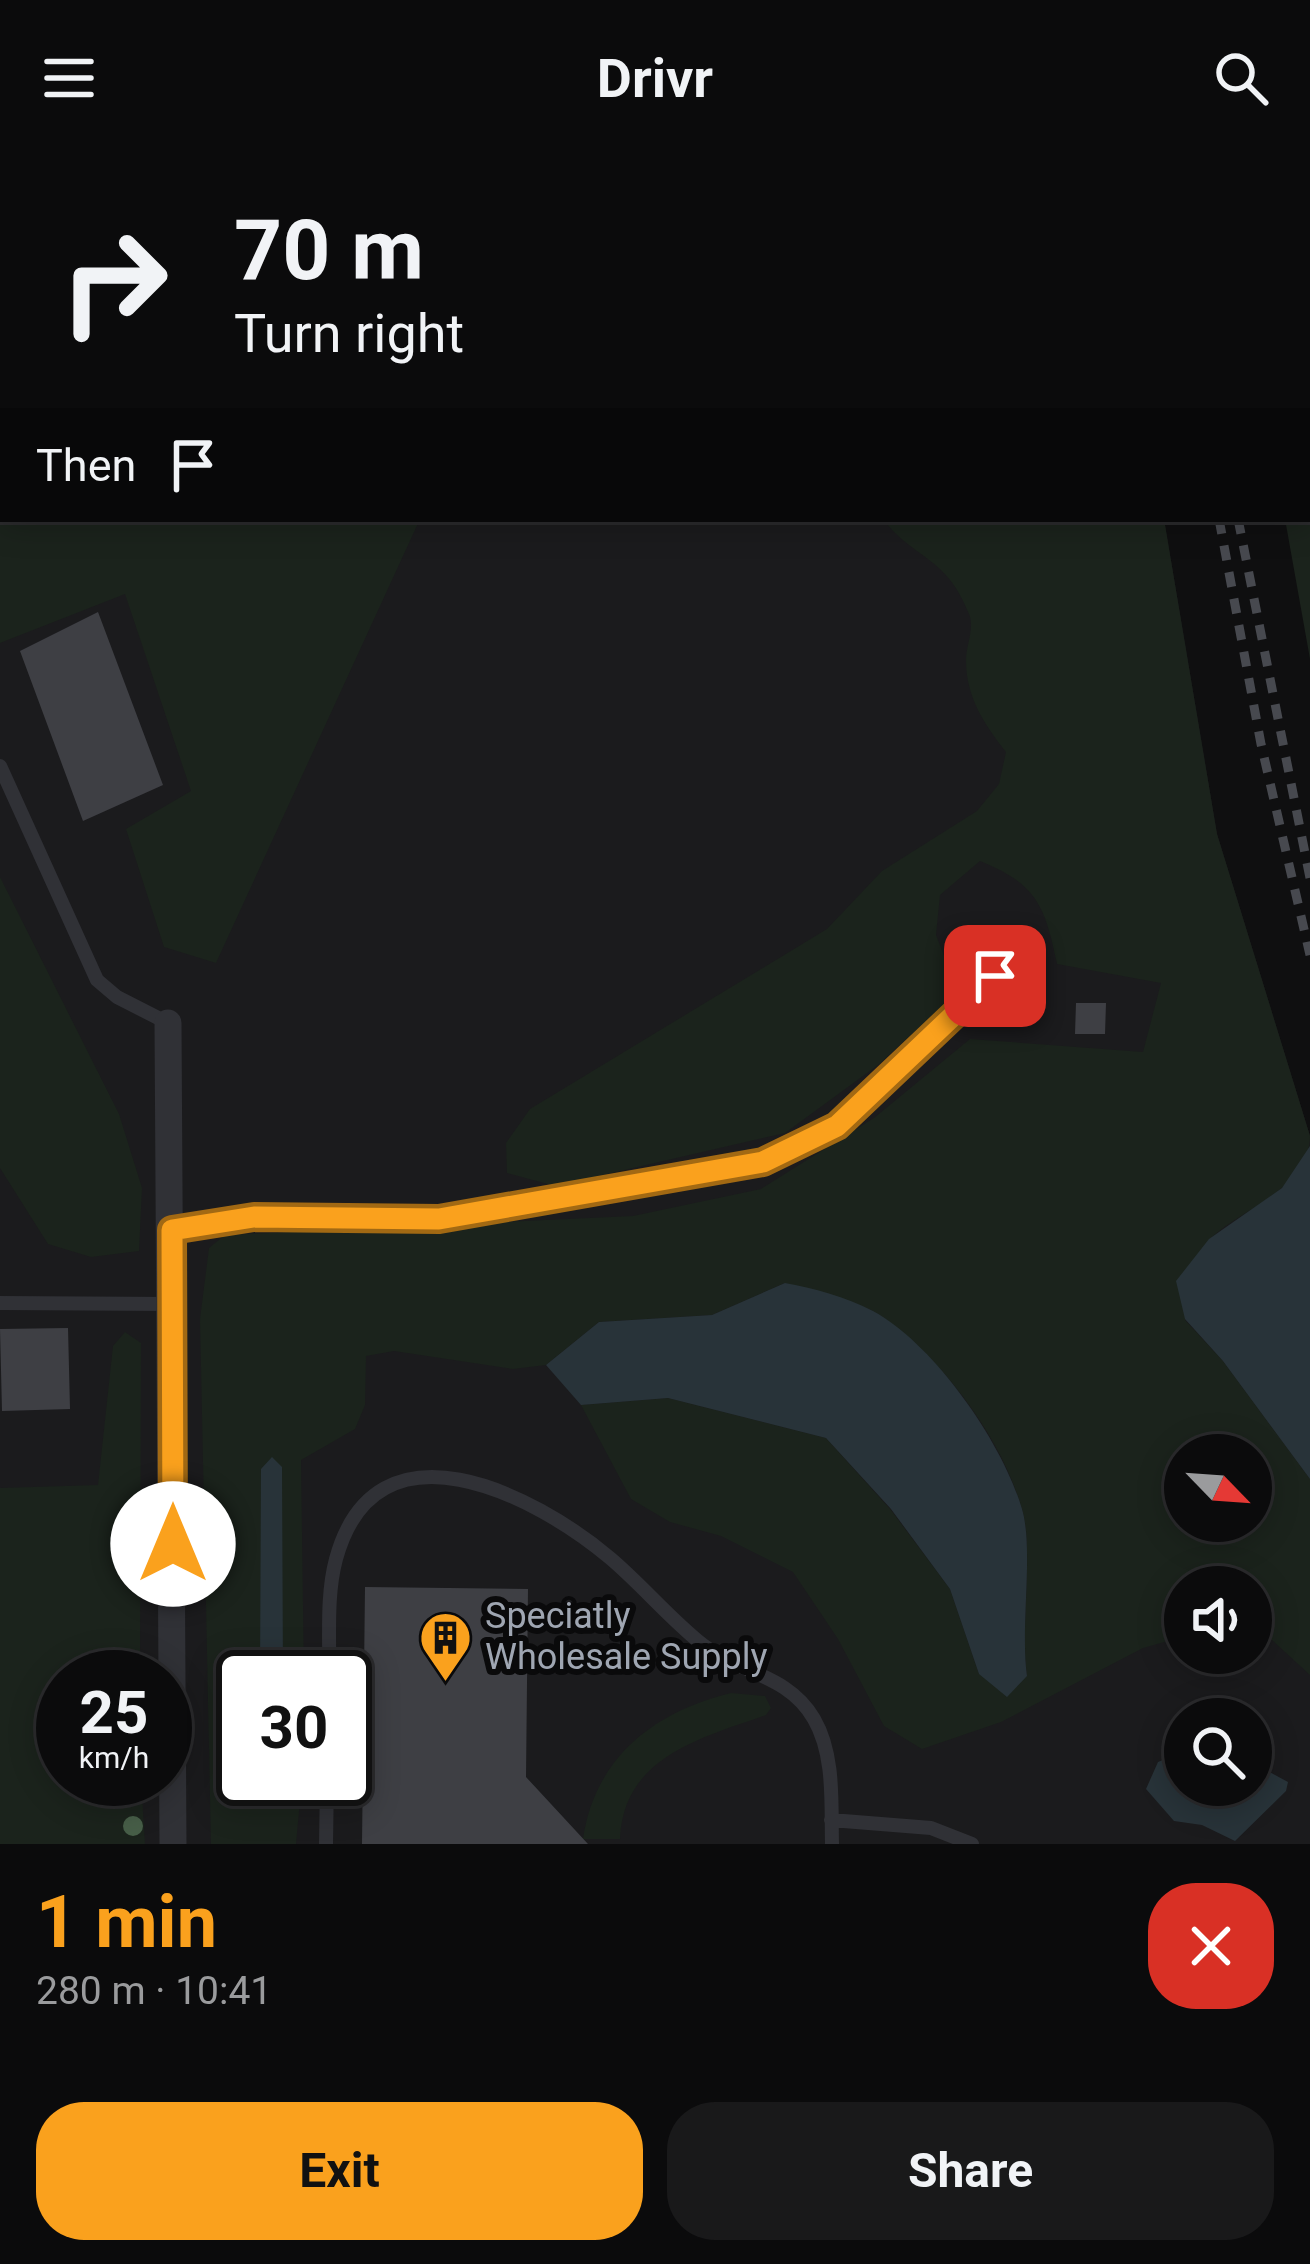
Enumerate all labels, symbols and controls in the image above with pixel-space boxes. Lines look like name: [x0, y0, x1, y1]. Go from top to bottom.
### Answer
icon: menu: [36, 45, 102, 111]
icon: search: [1208, 45, 1274, 111]
text: Drivr: [597, 47, 713, 110]
text: 70 m: [234, 201, 424, 300]
icon: right: [36, 204, 192, 360]
text: Turn right: [234, 302, 464, 365]
icon: arrive: [160, 432, 226, 498]
text: Then: [36, 439, 136, 492]
pin: [944, 925, 1046, 1027]
icon: arrive: [962, 943, 1028, 1009]
north arrow: [1164, 1434, 1272, 1542]
map controls: [1164, 1434, 1272, 1806]
position arrow: [110, 1481, 236, 1607]
button: sound: [1164, 1566, 1272, 1674]
place label: Speciatly Wholesale Supply: [485, 1595, 768, 1678]
building icon: Speciatly Wholesale Supply: [418, 1609, 474, 1683]
speed limit sign: 30: [216, 1650, 372, 1806]
text: 25: [80, 1677, 148, 1748]
button: search: [1164, 1698, 1272, 1806]
text: km/h: [79, 1740, 149, 1775]
text: 1 min: [36, 1880, 217, 1965]
button: close: [1148, 1883, 1274, 2009]
text: 280 m · 10:41: [36, 1968, 272, 2014]
button: Exit: [36, 2102, 643, 2240]
button: Share: [667, 2102, 1274, 2240]

